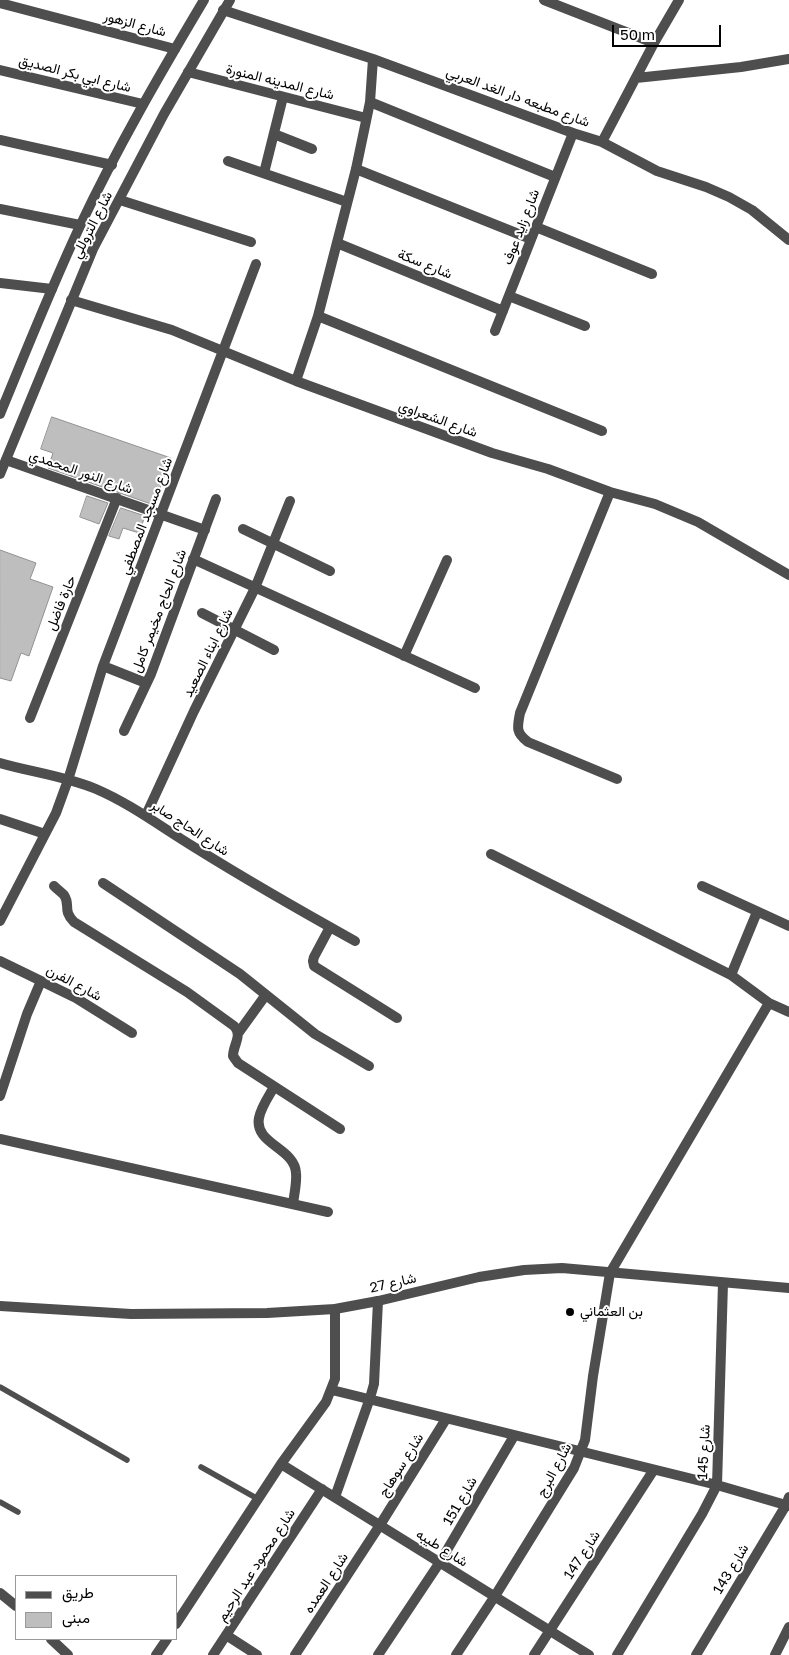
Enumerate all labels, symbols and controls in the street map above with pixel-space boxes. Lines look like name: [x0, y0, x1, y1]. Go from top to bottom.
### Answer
street label: شارع الزهور: [102, 8, 168, 40]
scale bar: [614, 15, 723, 47]
text: 50 m: [620, 25, 655, 43]
street label: شارع ابي بكر الصديق: [17, 52, 133, 96]
street label: شارع المدينه المنورة: [224, 60, 336, 104]
street label: شارع مطبعه دار الغد العربي: [444, 63, 592, 131]
street label: شارع زايد عوف: [499, 187, 543, 267]
street label: شارع التروللي: [68, 189, 116, 261]
street label: شارع سكة: [395, 246, 455, 282]
street label: شارع الشعراوي: [396, 397, 480, 441]
street label: شارع النور المحمدي: [27, 446, 135, 498]
street label: شارع مسجد المصطفي: [116, 455, 176, 577]
street label: شارع الحاج مخيمر كامل: [128, 547, 190, 675]
street label: حارة فاضل: [42, 573, 80, 633]
street label: شارع ابناء الصعيد: [179, 606, 237, 700]
street label: شارع الحاج صابر: [148, 796, 232, 860]
street label: شارع الفرن: [43, 961, 105, 1005]
street label: شارع 27: [368, 1270, 418, 1296]
place label: بن العثماني: [580, 1304, 643, 1320]
marker: بن العثماني: [564, 1306, 576, 1318]
street label: شارع 145: [694, 1424, 714, 1480]
street label: شارع سوهاج: [375, 1430, 427, 1500]
street label: شارع البرج: [533, 1440, 575, 1500]
street label: شارع 151: [439, 1474, 481, 1528]
street label: شارع محمود عبد الرحيم: [213, 1505, 299, 1625]
street label: شارع طيبه: [413, 1526, 471, 1570]
street label: شارع 147: [560, 1528, 604, 1582]
street label: شارع 143: [710, 1541, 752, 1597]
street label: شارع العمده: [300, 1550, 352, 1616]
legend: [15, 1575, 178, 1640]
text: طريق: [62, 1583, 94, 1601]
text: مبنى: [62, 1608, 90, 1626]

